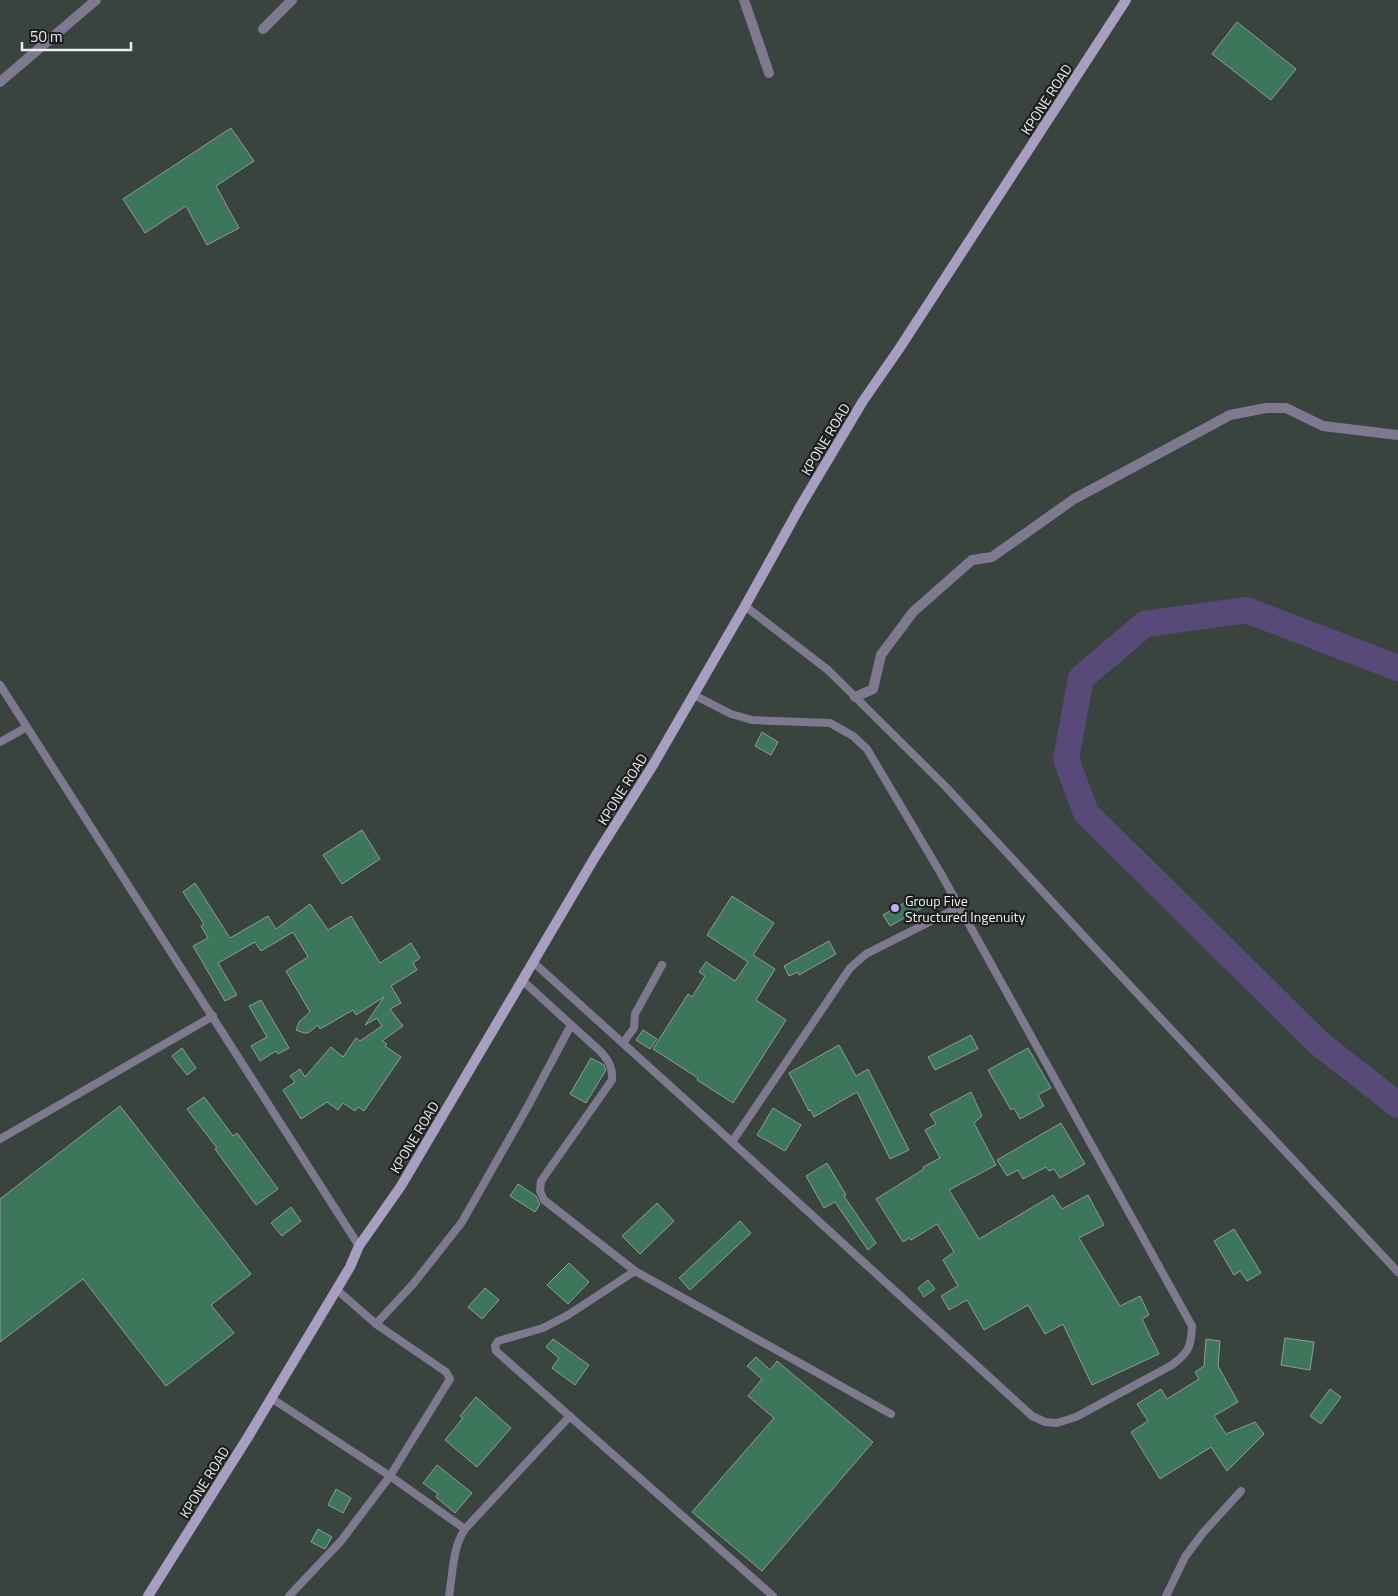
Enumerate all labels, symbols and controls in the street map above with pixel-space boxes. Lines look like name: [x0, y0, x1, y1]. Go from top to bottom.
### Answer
scale bar: [22, 20, 131, 52]
text: 50 m: [30, 25, 63, 48]
street label: KPONE ROAD: [1015, 59, 1077, 139]
street label: KPONE ROAD: [795, 399, 855, 479]
street label: KPONE ROAD: [592, 749, 652, 829]
place label: Group Five Structured Ingenuity: [905, 890, 1026, 927]
marker: Group Five Structured Ingenuity: [889, 902, 901, 914]
street label: KPONE ROAD: [384, 1097, 444, 1177]
street label: KPONE ROAD: [174, 1442, 234, 1522]

